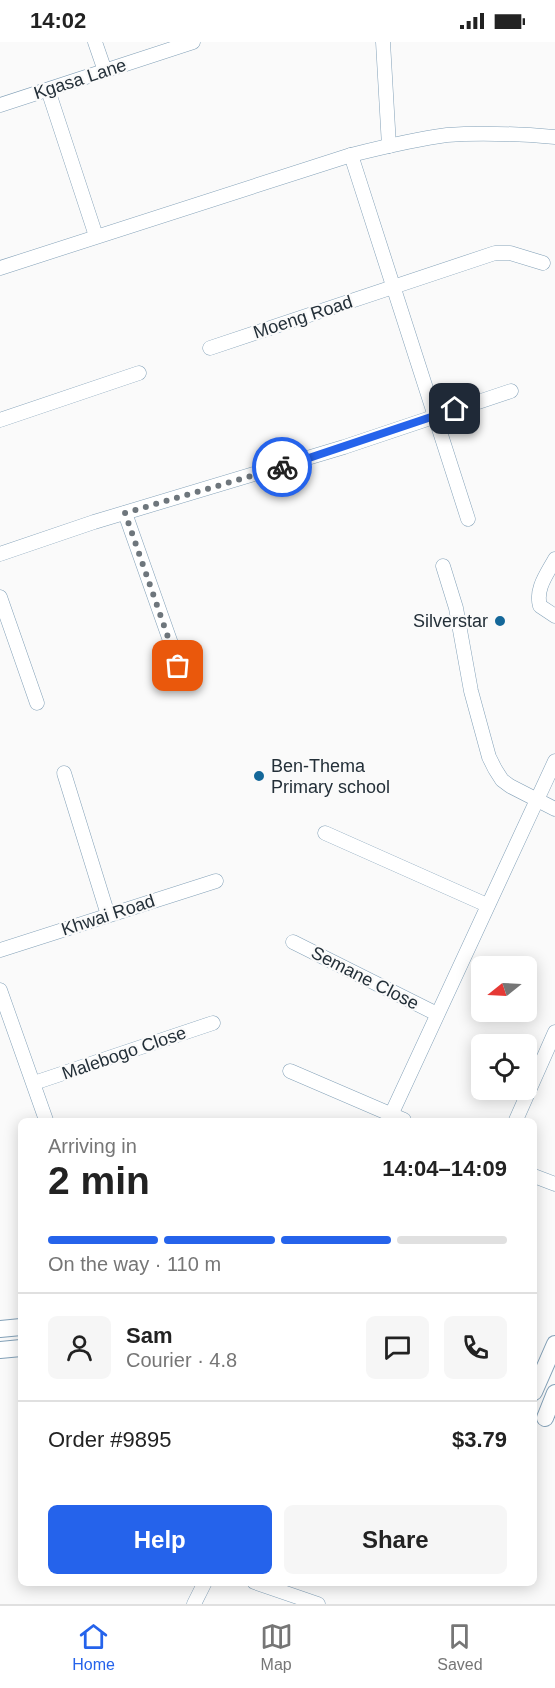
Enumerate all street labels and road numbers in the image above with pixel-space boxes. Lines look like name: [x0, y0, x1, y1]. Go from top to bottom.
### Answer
street label: Kgasa Lane: [31, 55, 129, 103]
street label: Moeng Road: [251, 292, 355, 342]
street label: Khwai Road: [59, 890, 157, 940]
street label: Semane Close: [308, 942, 422, 1014]
street label: Malebogo Close: [59, 1022, 189, 1084]

